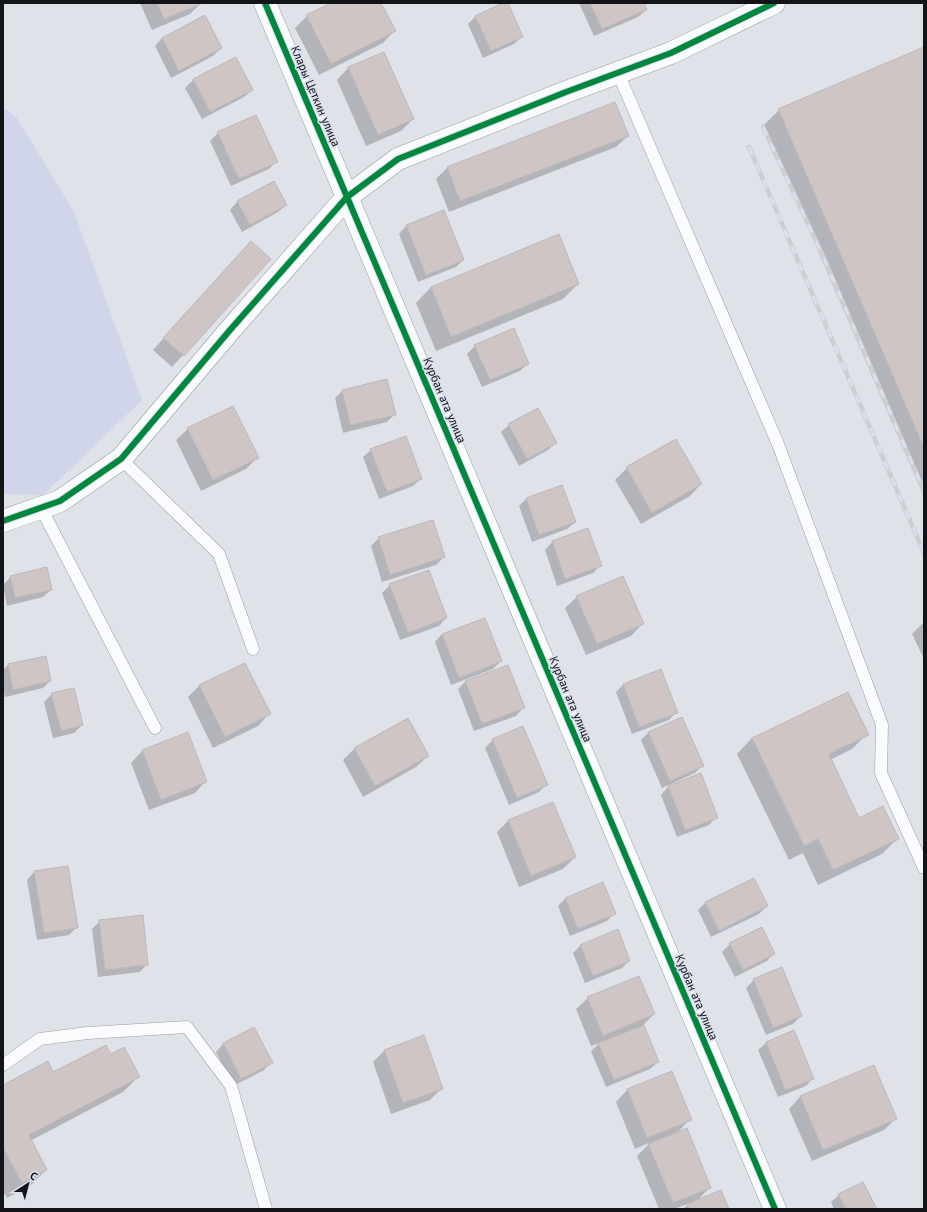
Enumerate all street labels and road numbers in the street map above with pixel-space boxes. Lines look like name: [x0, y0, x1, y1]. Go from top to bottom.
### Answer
street label: Клары Цеткин улица: [288, 43, 344, 149]
street label: Курбан ата улица: [420, 355, 470, 445]
street label: Курбан ата улица: [546, 654, 596, 744]
street label: Курбан ата улица: [672, 952, 722, 1042]

